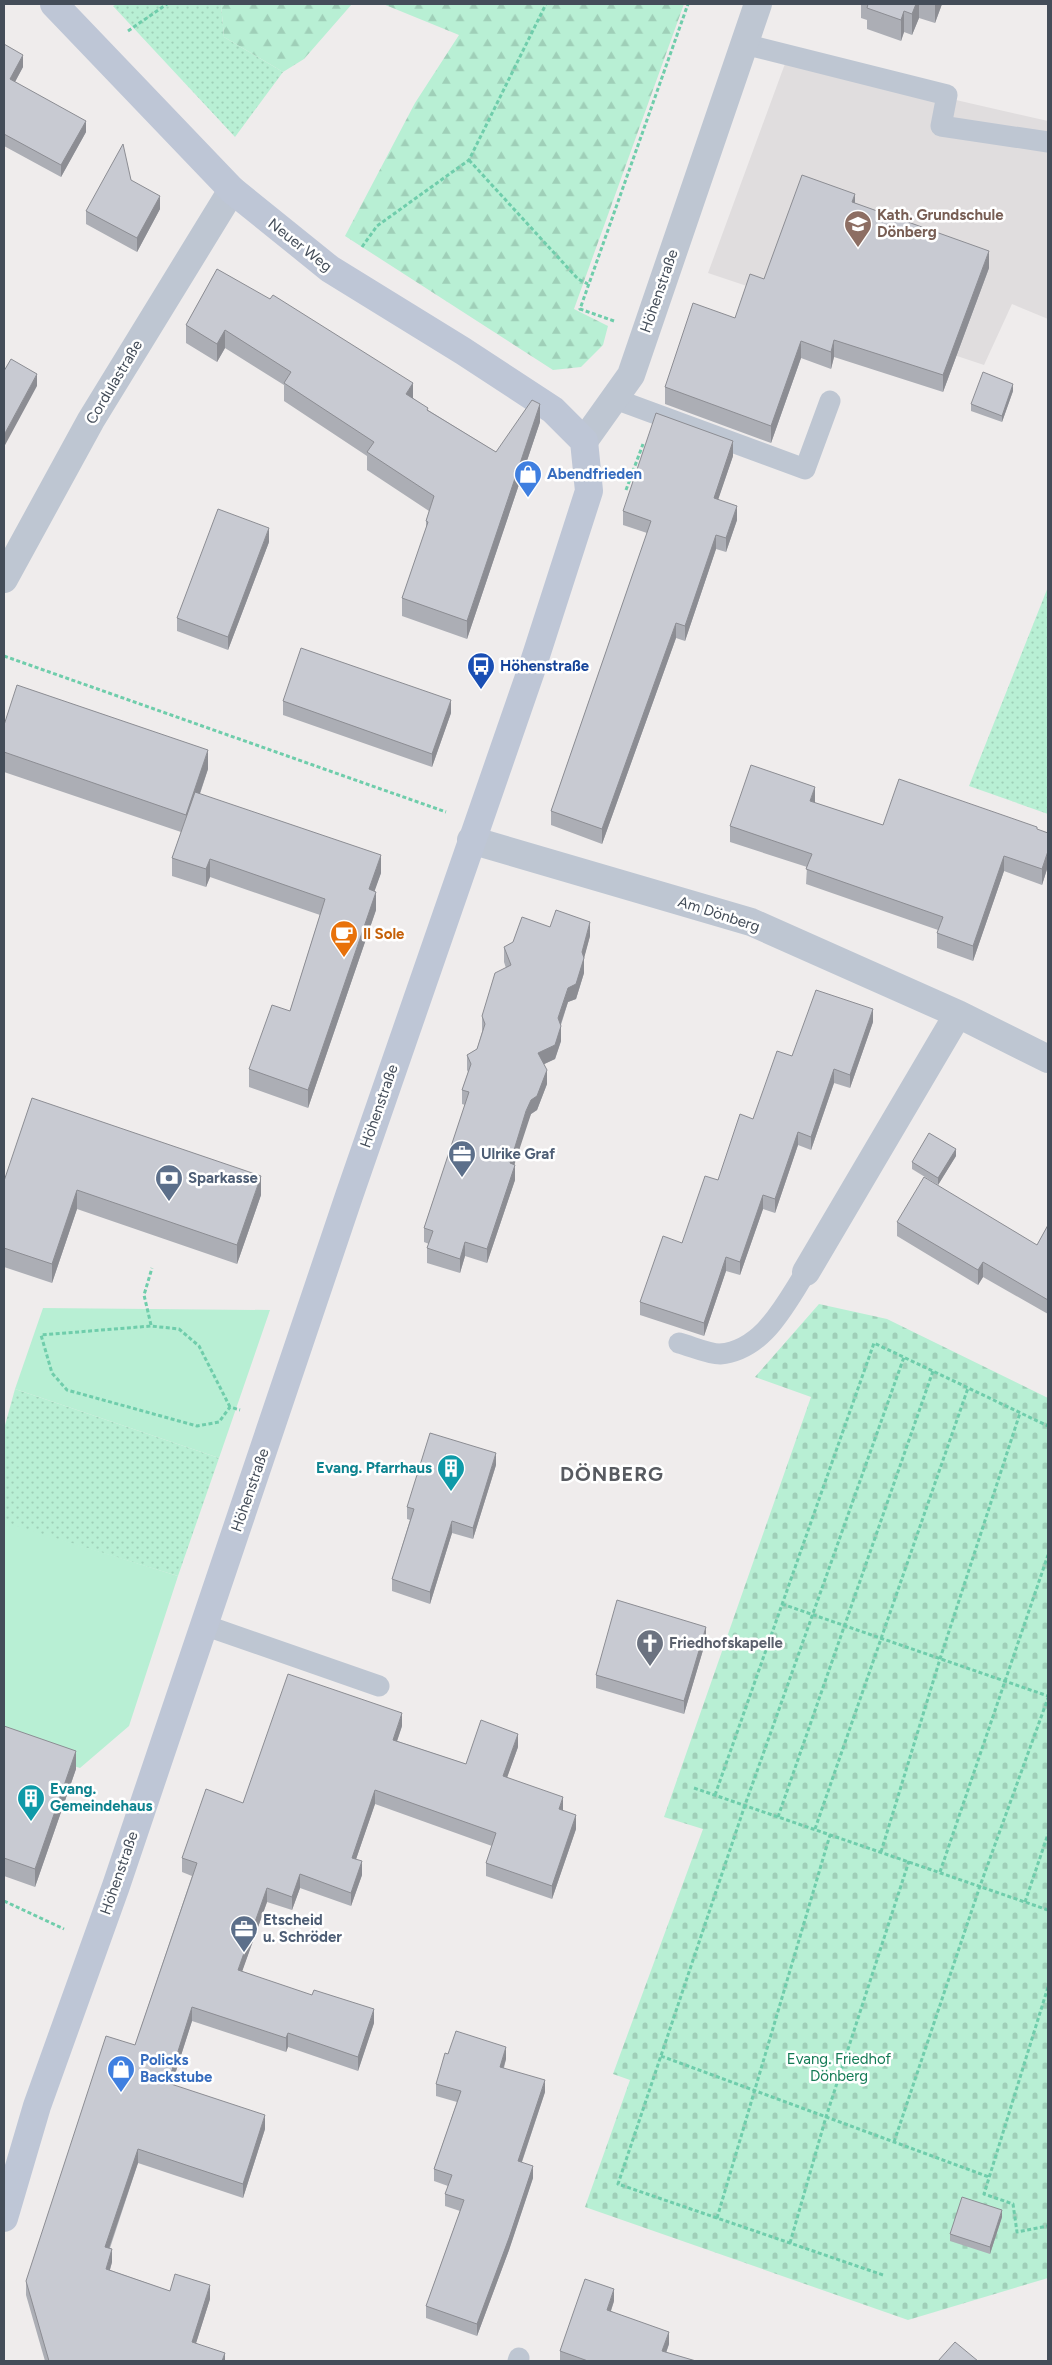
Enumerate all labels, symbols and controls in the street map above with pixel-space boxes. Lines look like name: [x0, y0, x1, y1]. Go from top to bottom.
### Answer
place label: Kath. Grundschule Dönberg: [877, 206, 1004, 241]
school or university icon: Kath. Grundschule Dönberg: [843, 209, 873, 248]
street label: Neuer Weg: [265, 215, 335, 275]
street label: Höhenstraße: [636, 247, 682, 335]
street label: Cordulastraße: [82, 337, 146, 427]
shop icon: Abendfrieden: [513, 459, 543, 498]
place label: Abendfrieden: [547, 465, 642, 483]
bus stop icon: Höhenstraße: [466, 651, 496, 690]
place label: Höhenstraße: [500, 657, 590, 675]
street label: Am Dönberg: [676, 892, 762, 936]
cafe icon: Il Sole: [329, 919, 359, 958]
place label: Il Sole: [363, 925, 405, 943]
street label: Höhenstraße: [356, 1062, 402, 1150]
office icon: Ulrike Graf: [447, 1139, 477, 1178]
place label: Ulrike Graf: [481, 1145, 555, 1163]
bank icon: Sparkasse: [154, 1163, 184, 1202]
place label: Sparkasse: [188, 1169, 258, 1187]
street label: Höhenstraße: [227, 1446, 273, 1534]
building icon: Evang. Pfarrhaus: [436, 1453, 466, 1492]
place label: Evang. Pfarrhaus: [316, 1459, 432, 1477]
district label: DÖNBERG: [560, 1462, 664, 1486]
church icon: Friedhofskapelle: [635, 1628, 665, 1667]
place label: Friedhofskapelle: [669, 1634, 784, 1652]
place label: Evang. Gemeindehaus: [50, 1780, 153, 1815]
building icon: Evang. Gemeindehaus: [16, 1783, 46, 1822]
street label: Höhenstraße: [96, 1829, 142, 1917]
place label: Etscheid u. Schröder: [263, 1911, 342, 1946]
office icon: Etscheid u. Schröder: [229, 1914, 259, 1953]
park label: Evang. Friedhof Dönberg: [787, 2050, 892, 2085]
place label: Policks Backstube: [140, 2051, 213, 2086]
shop icon: Policks Backstube: [106, 2054, 136, 2093]

